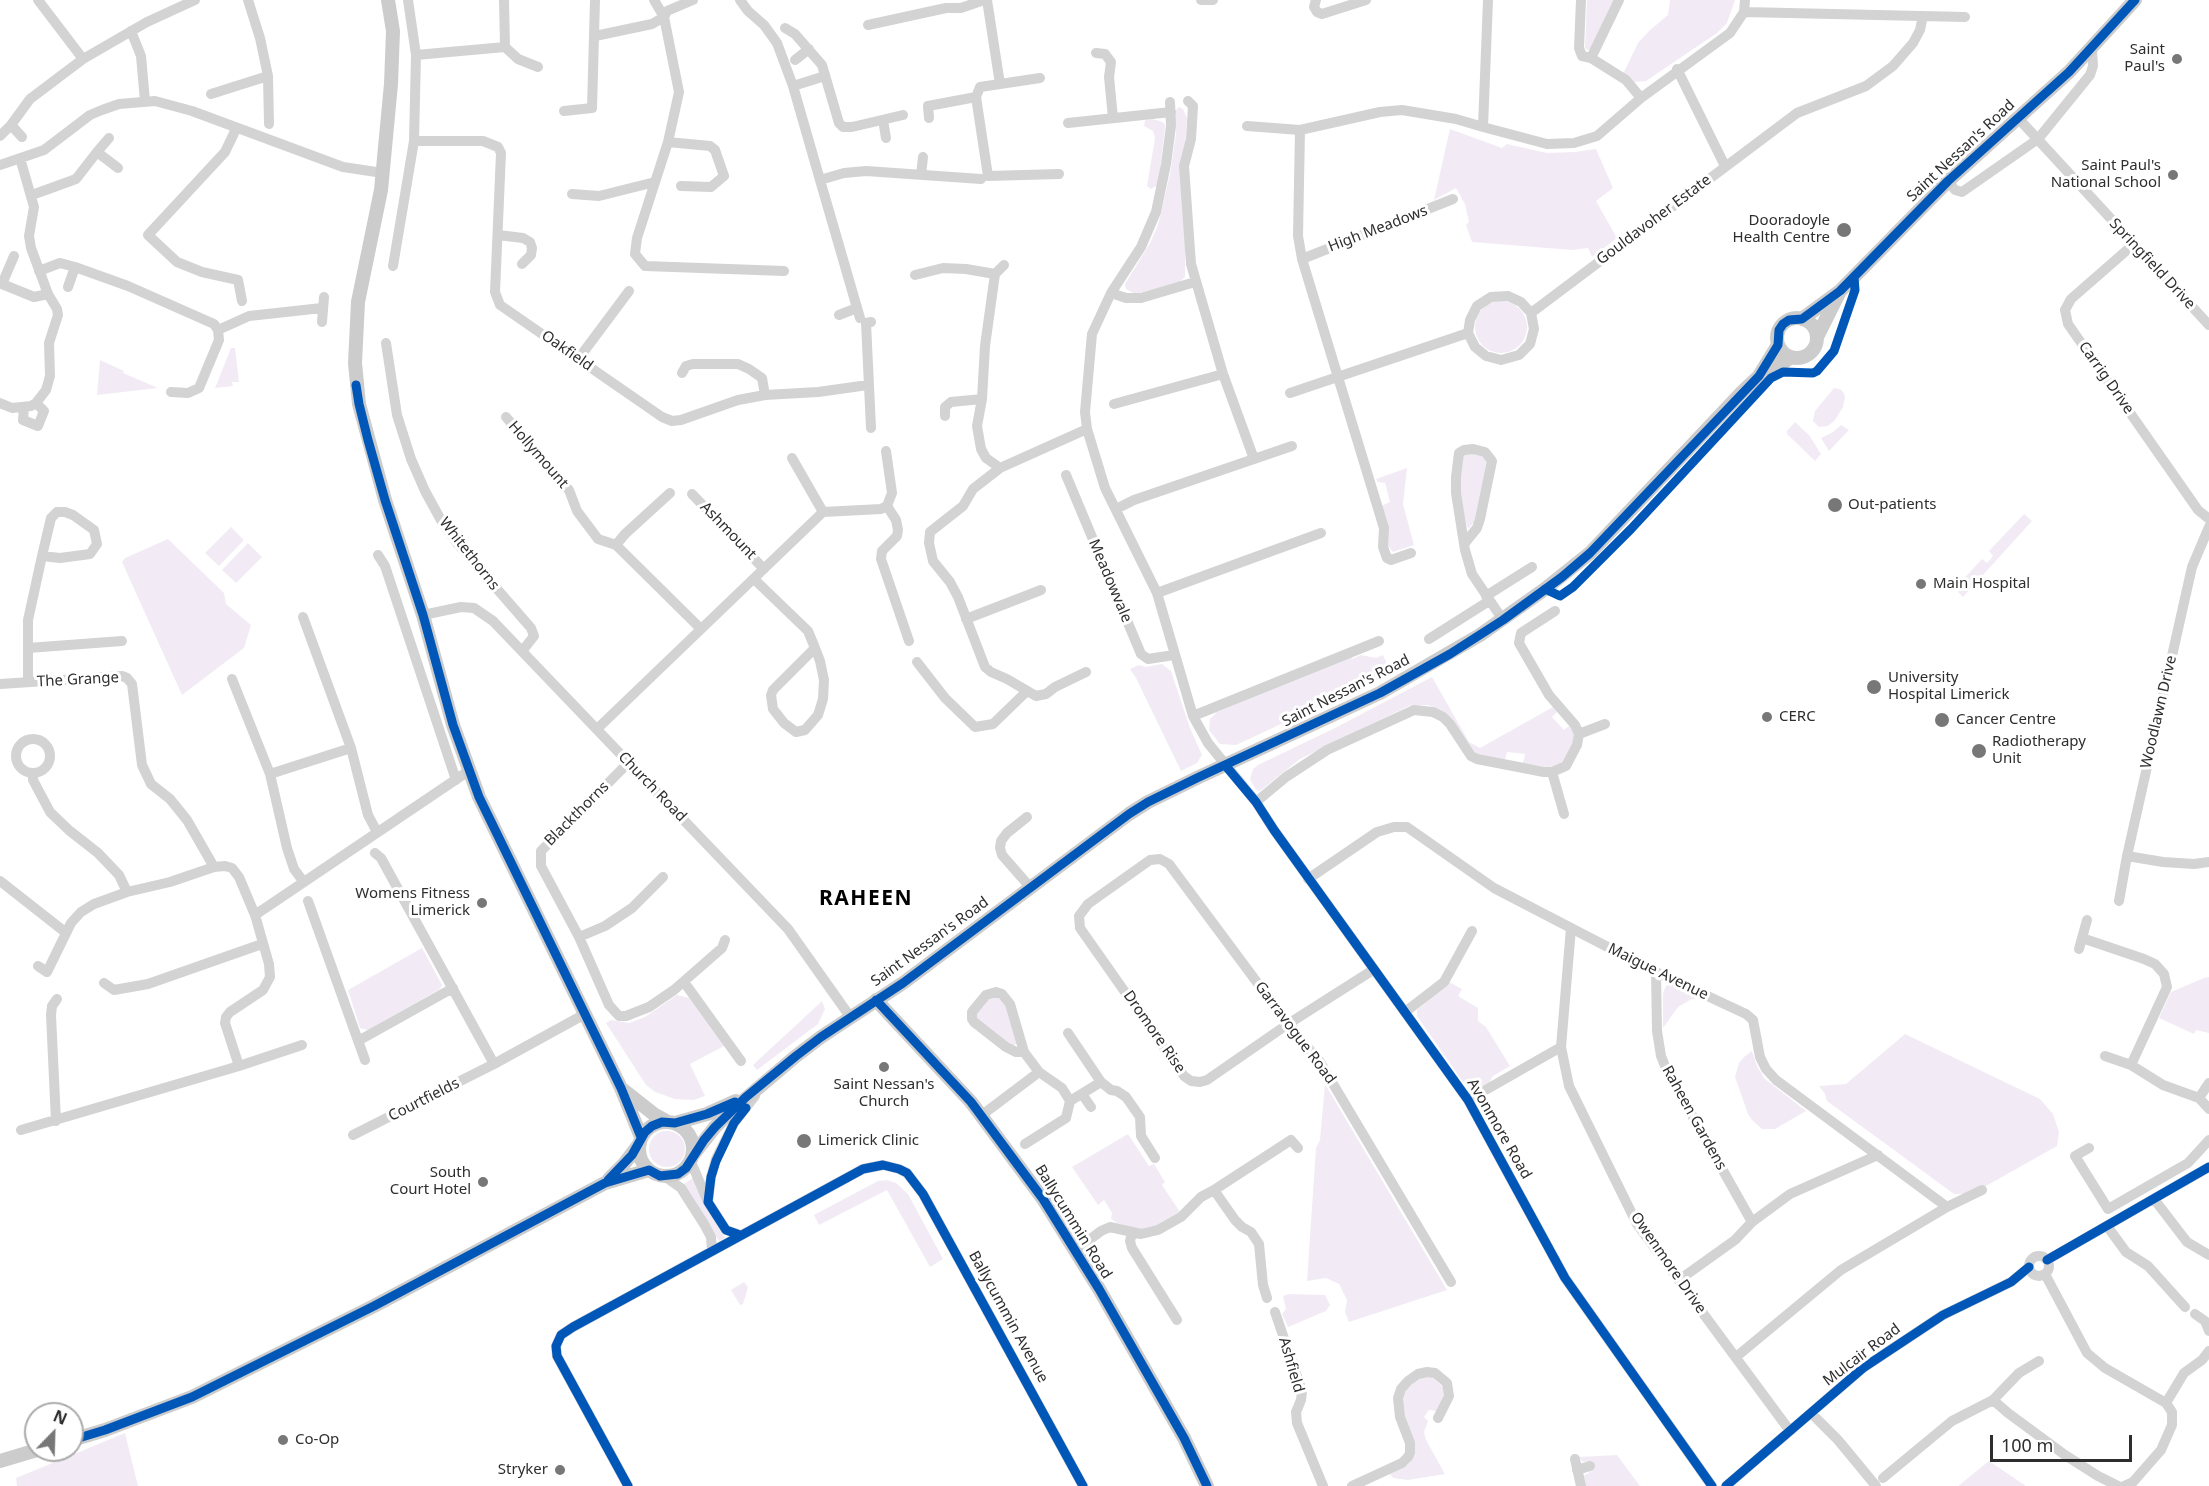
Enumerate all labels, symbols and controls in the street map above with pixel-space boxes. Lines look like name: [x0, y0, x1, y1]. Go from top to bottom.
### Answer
place label: Saint Paul's: [2124, 41, 2165, 76]
marker: Saint Paul's: [2170, 52, 2184, 66]
street label: Saint Nessan's Road: [1903, 96, 2019, 206]
place label: Saint Paul's National School: [2051, 157, 2161, 192]
marker: Saint Paul's National School: [2166, 168, 2180, 182]
street label: Gouldavoher Estate: [1593, 171, 1715, 269]
street label: High Meadows: [1326, 202, 1430, 256]
place label: Dooradoyle Health Centre: [1733, 212, 1830, 247]
street label: Springfield Drive: [2105, 215, 2199, 313]
marker: Dooradoyle Health Centre: [1835, 221, 1853, 239]
street label: Oakfield: [538, 327, 596, 375]
street label: Carrig Drive: [2074, 338, 2138, 418]
street label: Hollymount: [504, 418, 572, 492]
marker: Out-patients: [1826, 496, 1844, 514]
place label: Out-patients: [1848, 496, 1936, 514]
street label: Ashmount: [696, 498, 760, 564]
street label: Whitethorns: [435, 514, 503, 594]
street label: Meadowvale: [1084, 537, 1136, 625]
place label: Main Hospital: [1933, 575, 2030, 593]
marker: Main Hospital: [1914, 577, 1928, 591]
street label: Saint Nessan's Road: [1279, 651, 1413, 731]
street label: Woodlawn Drive: [2137, 654, 2181, 770]
street label: The Grange: [37, 669, 119, 691]
place label: University Hospital Limerick: [1888, 669, 2010, 704]
marker: University Hospital Limerick: [1865, 678, 1883, 696]
place label: CERC: [1779, 708, 1816, 726]
marker: CERC: [1760, 710, 1774, 724]
marker: Cancer Centre: [1933, 711, 1951, 729]
place label: Cancer Centre: [1956, 711, 2056, 729]
place label: Radiotherapy Unit: [1992, 733, 2086, 768]
marker: Radiotherapy Unit: [1970, 742, 1988, 760]
street label: Church Road: [614, 748, 690, 826]
street label: Blackthorns: [541, 778, 613, 850]
place label: Womens Fitness Limerick: [355, 885, 470, 920]
district label: RAHEEN: [819, 886, 913, 912]
street label: Saint Nessan's Road: [868, 893, 992, 991]
marker: Womens Fitness Limerick: [475, 896, 489, 910]
street label: Maigue Avenue: [1605, 940, 1711, 1004]
street label: Garravogue Road: [1251, 978, 1339, 1088]
street label: Dromore Rise: [1119, 987, 1189, 1077]
marker: Saint Nessan's Church: [877, 1060, 891, 1074]
street label: Raheen Gardens: [1658, 1063, 1730, 1173]
street label: Courtfields: [386, 1074, 462, 1126]
place label: Saint Nessan's Church: [834, 1076, 934, 1111]
street label: Avonmore Road: [1463, 1076, 1535, 1182]
marker: Limerick Clinic: [795, 1132, 813, 1150]
place label: Limerick Clinic: [818, 1132, 919, 1150]
street label: Ballycummin Road: [1031, 1162, 1115, 1282]
place label: South Court Hotel: [390, 1164, 471, 1199]
marker: South Court Hotel: [476, 1175, 490, 1189]
street label: Owenmore Drive: [1626, 1209, 1710, 1317]
street label: Ballycummin Avenue: [964, 1248, 1052, 1386]
street label: Mulcair Road: [1820, 1320, 1904, 1390]
street label: Ashfield: [1275, 1335, 1307, 1395]
north arrow: [24, 1402, 84, 1462]
text: N: [50, 1405, 71, 1430]
scale bar: [1993, 1423, 2136, 1461]
place label: Co-Op: [295, 1431, 339, 1449]
marker: Co-Op: [276, 1433, 290, 1447]
text: 100 m: [2001, 1433, 2053, 1457]
place label: Stryker: [498, 1461, 548, 1479]
marker: Stryker: [553, 1463, 567, 1477]

